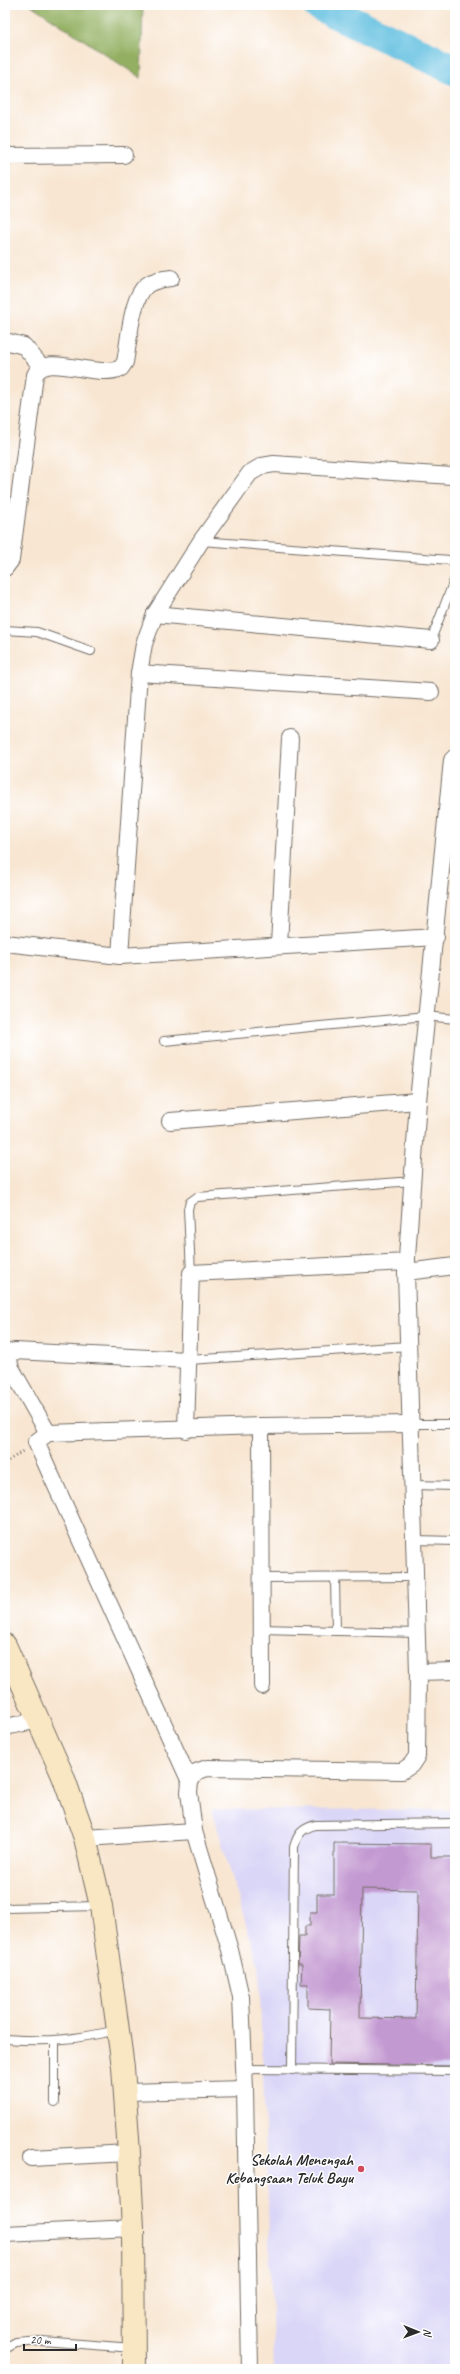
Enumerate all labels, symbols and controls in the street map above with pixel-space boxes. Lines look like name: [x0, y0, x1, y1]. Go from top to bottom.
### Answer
place label: Sekolah Menengah Kebangsaan Teluk Bayu: [225, 2150, 355, 2188]
marker: Sekolah Menengah Kebangsaan Teluk Bayu: [356, 2164, 366, 2174]
north arrow: [398, 2312, 438, 2352]
scale bar: [24, 2326, 76, 2352]
text: N: [421, 2329, 435, 2338]
text: 20 m: [30, 2332, 52, 2348]

